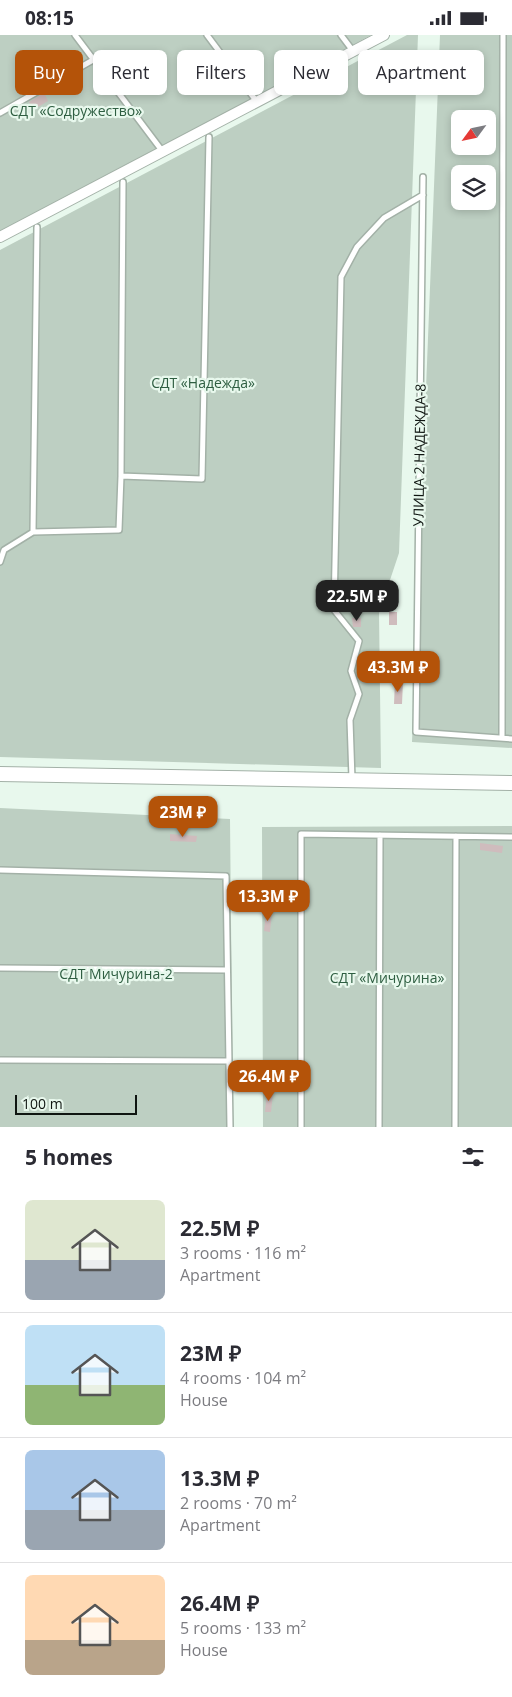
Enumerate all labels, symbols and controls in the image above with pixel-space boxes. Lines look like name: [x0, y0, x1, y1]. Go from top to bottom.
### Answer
text: 08:15: [25, 5, 74, 31]
chip: Buy: [15, 50, 83, 95]
chip: Rent: [93, 50, 167, 95]
chip: Filters: [177, 50, 264, 95]
chip: New: [274, 50, 348, 95]
chip: Apartment: [358, 50, 484, 95]
park label: СДТ «Содружество»: [10, 101, 142, 120]
north arrow: [451, 110, 496, 155]
map controls: [451, 110, 496, 210]
button: layers: [451, 165, 496, 210]
park label: СДТ «Надежда»: [151, 373, 255, 392]
street label: УЛИЦА 2 НАДЕЖДА-8: [408, 383, 430, 527]
pin: 22.5M ₽: [311, 579, 403, 622]
text: 22.5M ₽: [327, 585, 387, 607]
pin: 43.3M ₽: [352, 651, 444, 693]
text: 43.3M ₽: [368, 656, 428, 678]
pin: 23M ₽: [148, 795, 218, 838]
text: 23M ₽: [160, 801, 206, 823]
pin: 13.3M ₽: [222, 879, 314, 922]
text: 13.3M ₽: [238, 885, 298, 907]
park label: СДТ Мичурина-2: [59, 964, 173, 983]
park label: СДТ «Мичурина»: [330, 968, 444, 987]
pin: 26.4M ₽: [223, 1059, 315, 1102]
text: 26.4M ₽: [239, 1065, 299, 1087]
scale bar: [15, 1092, 138, 1115]
text: 100 m: [22, 1094, 63, 1113]
text: 5 homes: [25, 1143, 113, 1171]
icon: filters: [459, 1143, 487, 1171]
text: 22.5M ₽: [180, 1214, 260, 1242]
icon: home: [65, 1220, 125, 1280]
text: 3 rooms · 116 m²: [180, 1242, 306, 1264]
text: Apartment: [180, 1264, 260, 1286]
text: 23M ₽: [180, 1339, 242, 1367]
icon: home: [65, 1345, 125, 1405]
text: 4 rooms · 104 m²: [180, 1367, 306, 1389]
text: House: [180, 1389, 228, 1411]
text: 13.3M ₽: [180, 1464, 260, 1492]
icon: home: [65, 1470, 125, 1530]
text: 2 rooms · 70 m²: [180, 1492, 297, 1514]
text: Apartment: [180, 1514, 260, 1536]
text: 26.4M ₽: [180, 1589, 260, 1617]
icon: home: [65, 1595, 125, 1655]
text: 5 rooms · 133 m²: [180, 1617, 306, 1639]
text: House: [180, 1639, 228, 1661]

